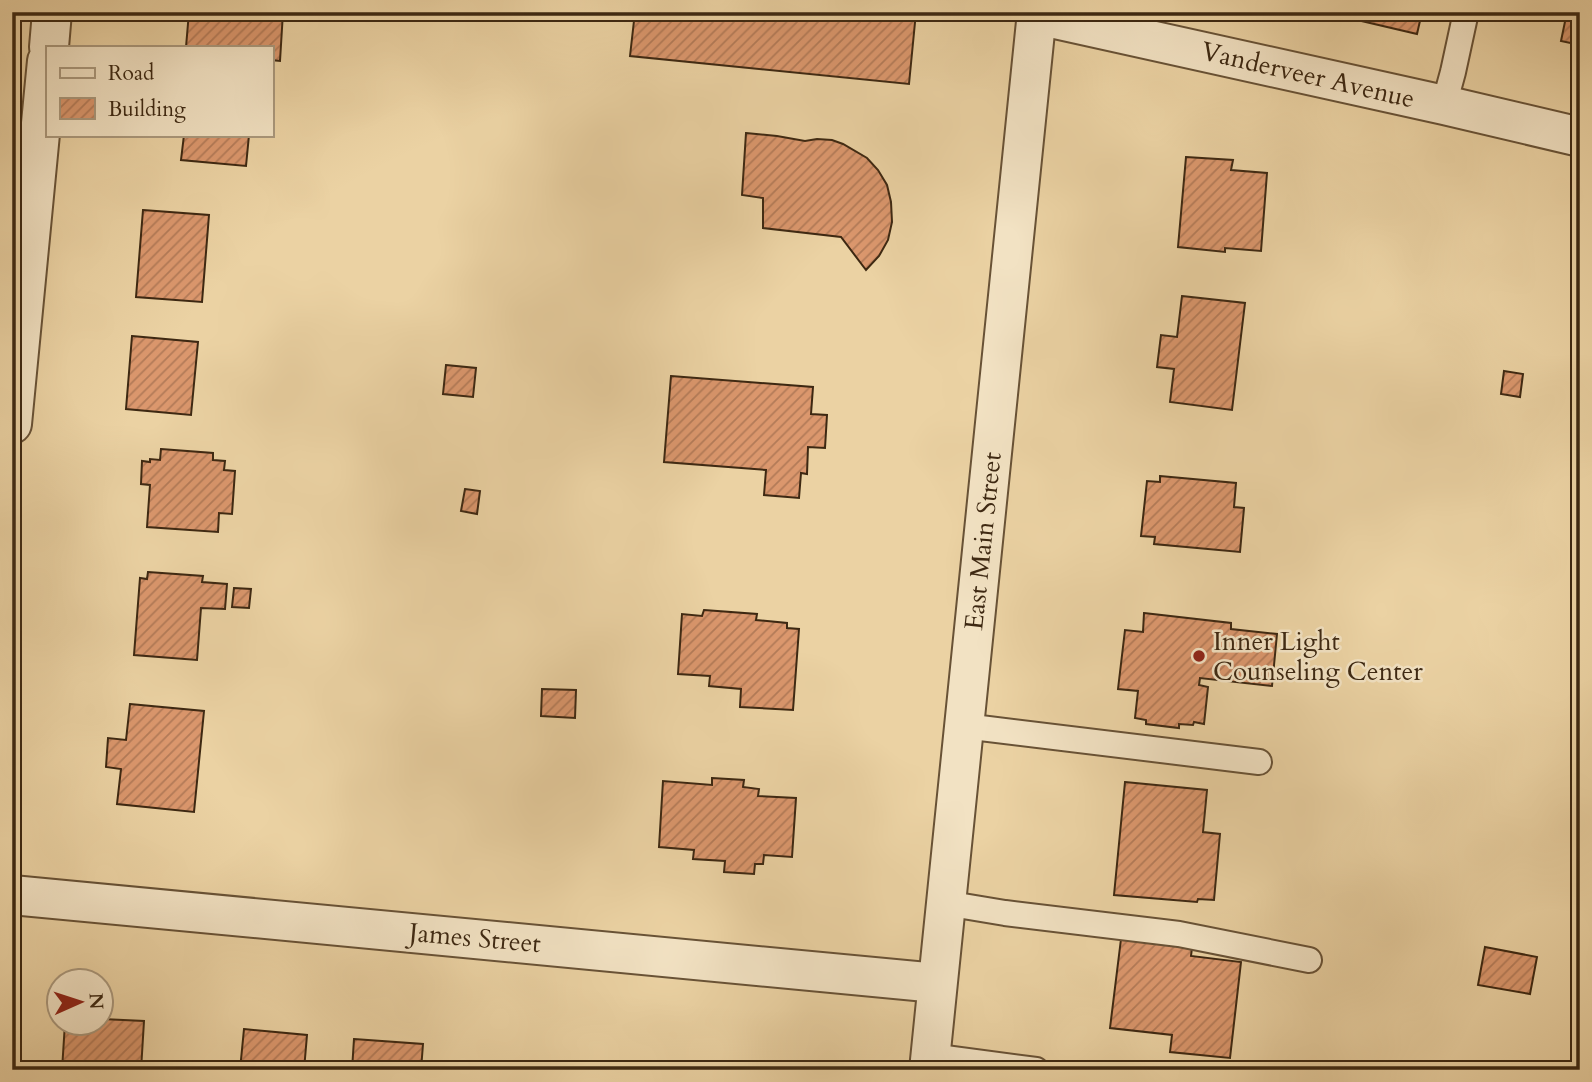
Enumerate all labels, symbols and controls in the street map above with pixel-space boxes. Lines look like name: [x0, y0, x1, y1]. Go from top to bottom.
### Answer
street label: Vanderveer Avenue: [1198, 33, 1418, 117]
legend: [46, 46, 273, 136]
text: Road: [108, 59, 154, 88]
text: Building: [108, 95, 186, 124]
street label: East Main Street: [956, 450, 1010, 632]
place label: Inner Light Counseling Center: [1213, 624, 1423, 689]
marker: Inner Light Counseling Center: [1191, 648, 1207, 664]
street label: James Street: [404, 914, 542, 961]
north arrow: [46, 967, 116, 1036]
text: N: [83, 992, 109, 1011]

